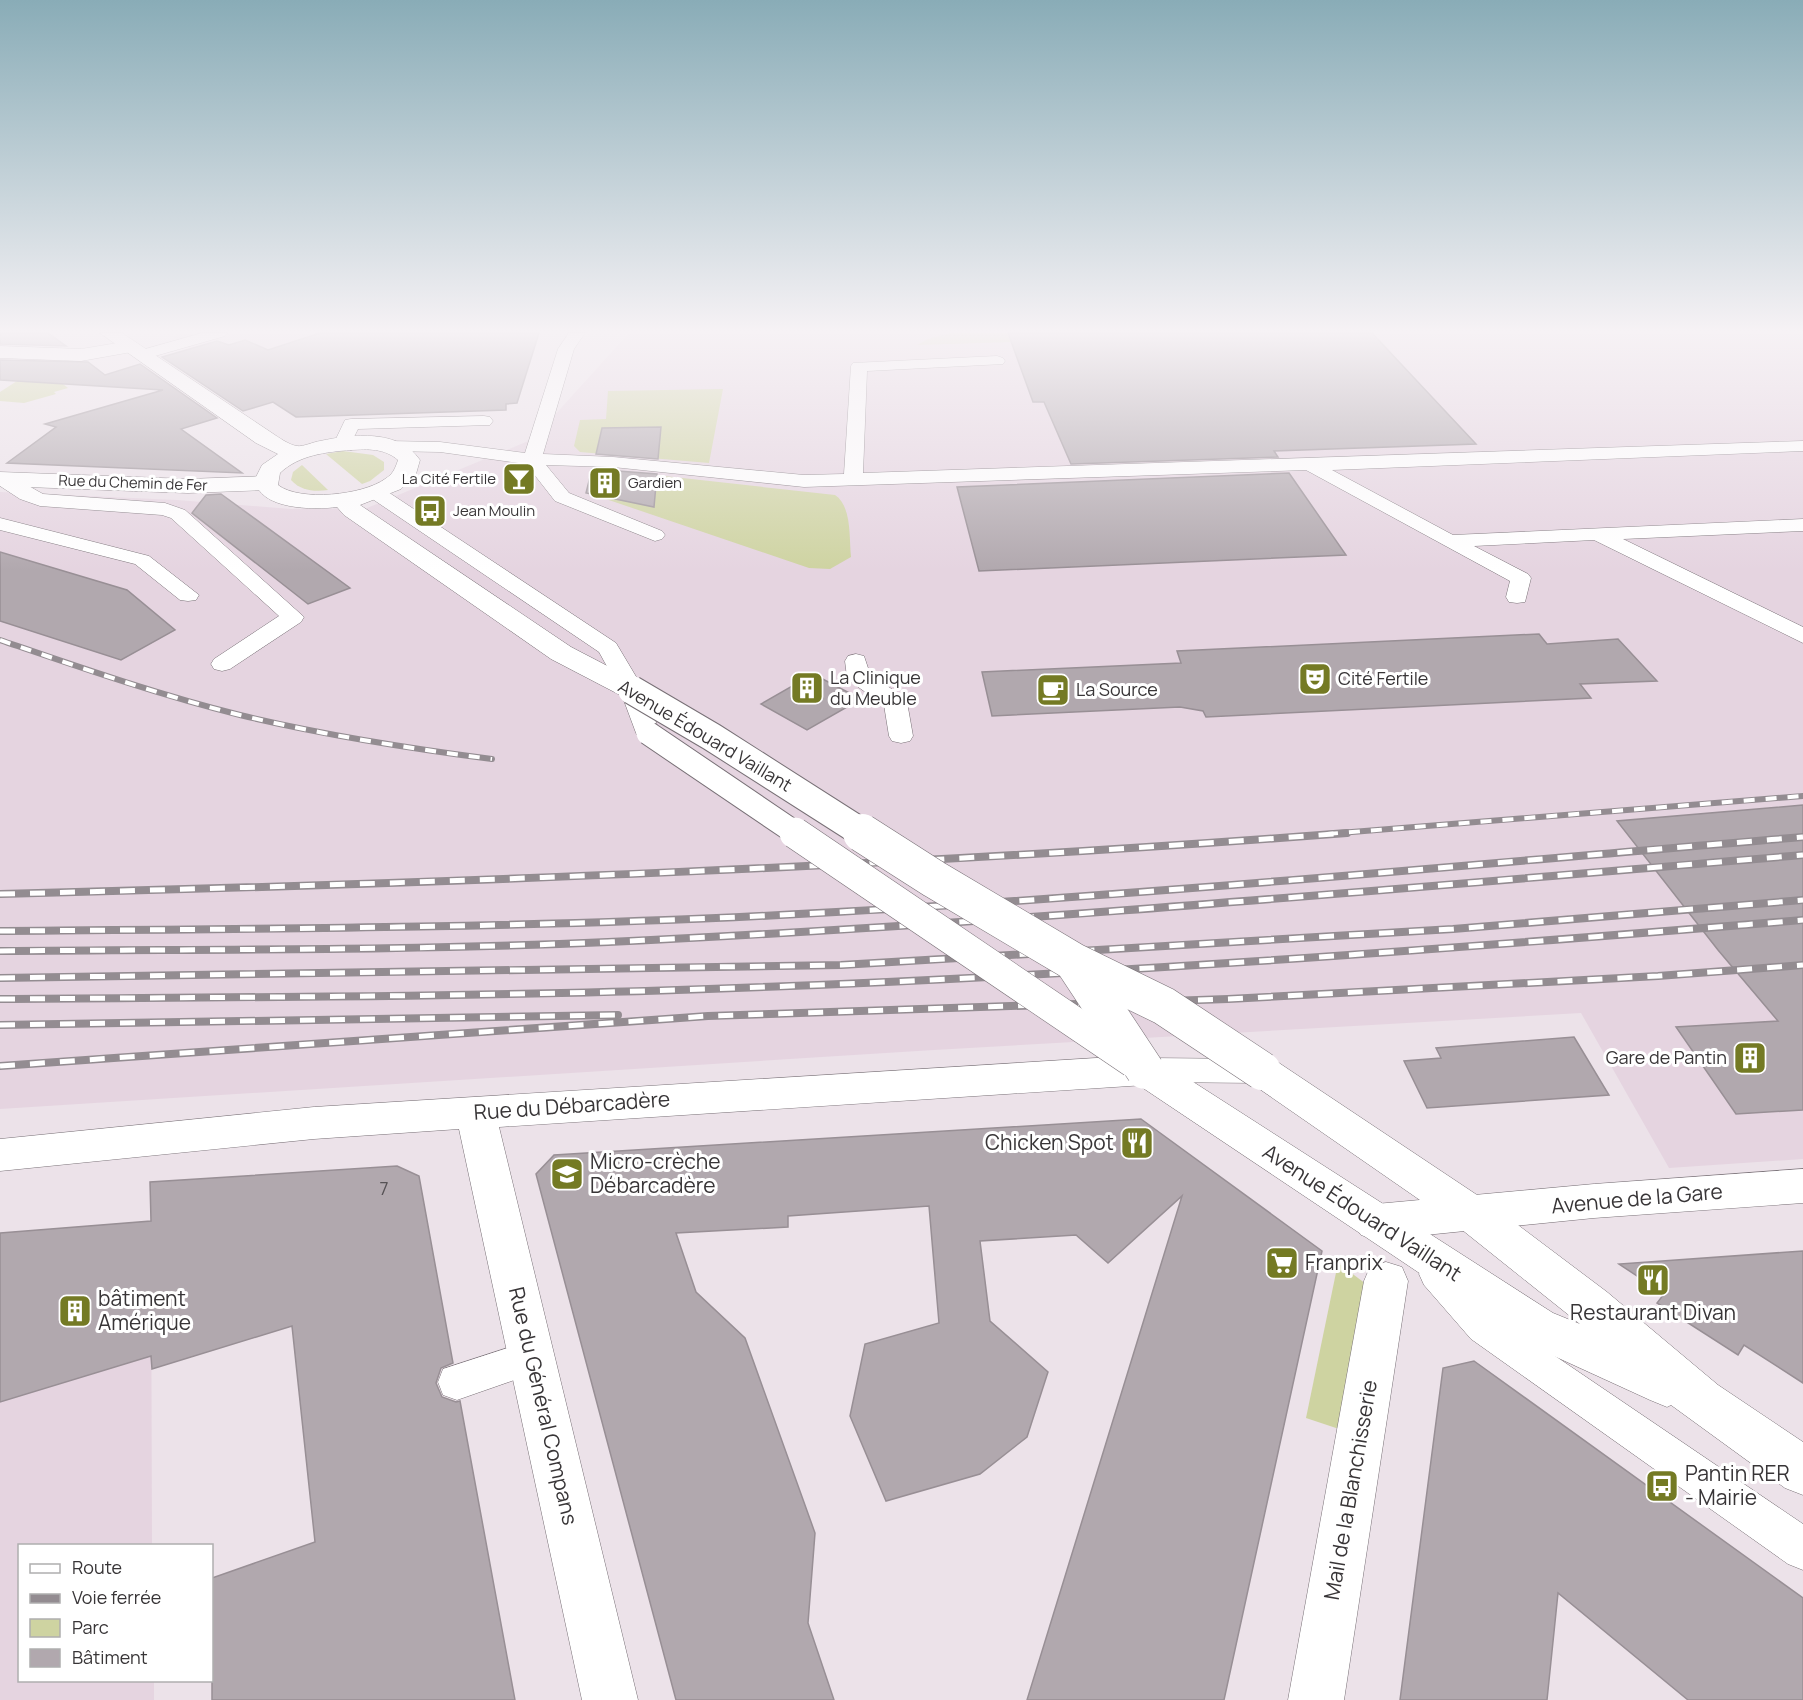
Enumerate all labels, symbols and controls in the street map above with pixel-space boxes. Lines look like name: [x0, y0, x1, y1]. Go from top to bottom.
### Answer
bar icon: La Cité Fertile: [501, 461, 537, 497]
building icon: Gardien: [587, 465, 623, 501]
place label: La Cité Fertile: [402, 468, 496, 489]
street label: Rue du Chemin de Fer: [58, 469, 209, 496]
place label: Gardien: [628, 472, 682, 493]
bus stop icon: Jean Moulin: [412, 493, 448, 529]
place label: Jean Moulin: [453, 500, 535, 521]
theatre icon: Cité Fertile: [1297, 661, 1333, 697]
place label: La Clinique du Meuble: [830, 665, 921, 710]
place label: Cité Fertile: [1338, 666, 1428, 690]
building icon: La Clinique du Meuble: [789, 670, 825, 706]
cafe icon: La Source: [1035, 672, 1071, 708]
street label: Avenue Édouard Vaillant: [614, 674, 797, 797]
place label: La Source: [1076, 677, 1158, 701]
building icon: Gare de Pantin: [1732, 1040, 1768, 1076]
place label: Gare de Pantin: [1606, 1045, 1727, 1069]
street label: Rue du Débarcadère: [473, 1084, 671, 1126]
restaurant icon: Chicken Spot: [1119, 1125, 1155, 1161]
place label: Chicken Spot: [985, 1128, 1114, 1156]
street label: Avenue Édouard Vaillant: [1258, 1137, 1467, 1287]
place label: Micro-crèche Débarcadère: [590, 1147, 721, 1199]
school or university icon: Micro-crèche Débarcadère: [549, 1156, 585, 1192]
house number: 7: [379, 1176, 389, 1200]
street label: Avenue de la Gare: [1550, 1177, 1724, 1219]
supermarket icon: Franprix: [1264, 1245, 1300, 1281]
place label: Franprix: [1305, 1248, 1383, 1276]
restaurant icon: Restaurant Divan: [1635, 1262, 1671, 1298]
place label: bâtiment Amérique: [98, 1284, 191, 1336]
street label: Rue du Général Compans: [503, 1284, 585, 1528]
building icon: bâtiment Amérique: [57, 1293, 93, 1329]
place label: Restaurant Divan: [1570, 1298, 1736, 1326]
street label: Mail de la Blanchisserie: [1317, 1378, 1383, 1602]
place label: Pantin RER - Mairie: [1685, 1459, 1790, 1511]
bus stop icon: Pantin RER - Mairie: [1644, 1468, 1680, 1504]
legend: [18, 1544, 213, 1682]
text: Route: [72, 1555, 122, 1579]
text: Voie ferrée: [72, 1585, 161, 1609]
text: Parc: [72, 1615, 109, 1639]
text: Bâtiment: [72, 1645, 148, 1669]

